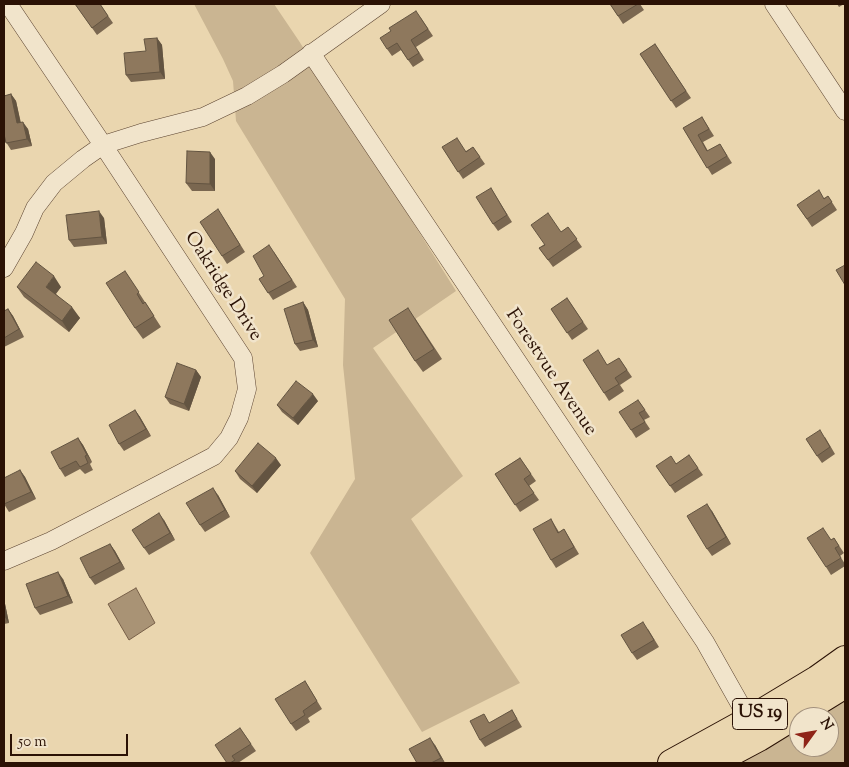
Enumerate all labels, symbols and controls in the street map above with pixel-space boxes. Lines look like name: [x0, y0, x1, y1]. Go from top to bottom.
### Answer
street label: Oakridge Drive: [178, 228, 266, 346]
street label: Forestvue Avenue: [499, 305, 601, 441]
road number: US 19: [732, 699, 788, 730]
north arrow: [789, 707, 839, 757]
text: N: [814, 715, 837, 735]
scale bar: [12, 724, 130, 756]
text: 50 m: [18, 732, 47, 753]

